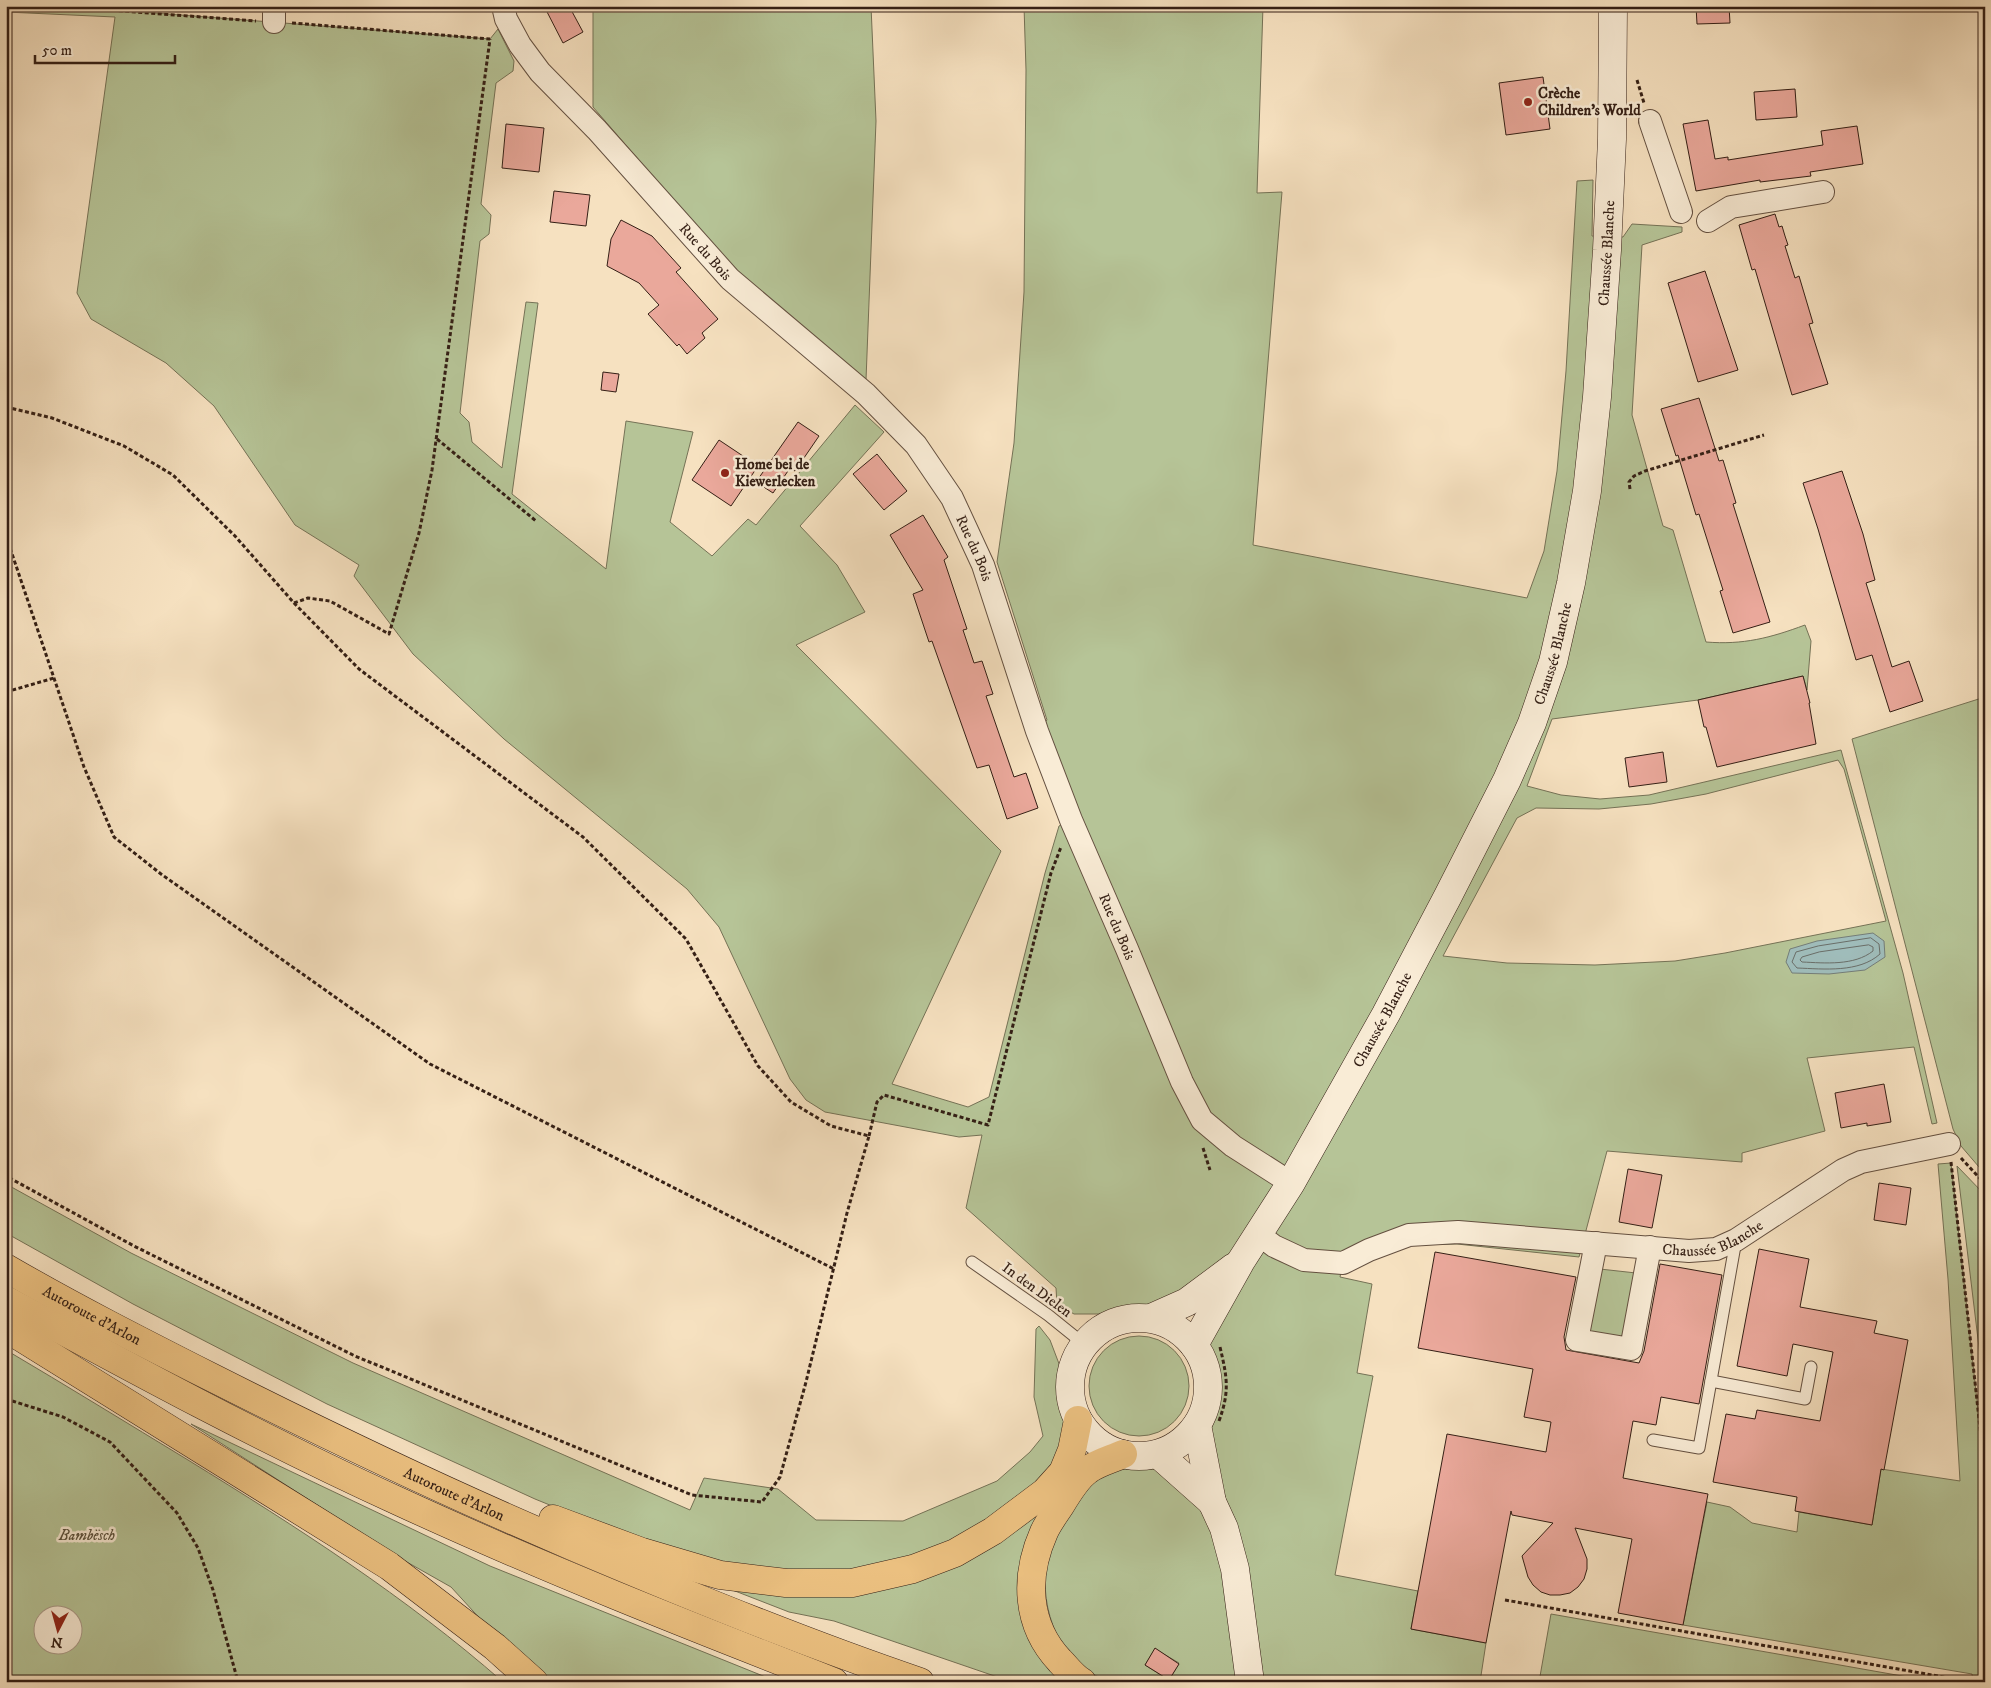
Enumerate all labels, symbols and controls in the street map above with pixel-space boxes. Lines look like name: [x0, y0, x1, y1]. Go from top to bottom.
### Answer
scale bar: [35, 32, 175, 64]
text: 50 m: [42, 41, 72, 60]
place label: Crèche Children's World: [1538, 84, 1641, 120]
marker: Crèche Children's World: [1522, 96, 1534, 108]
street label: Chaussée Blanche: [1594, 200, 1619, 307]
street label: Rue du Bois: [675, 219, 736, 284]
place label: Home bei de Kiewerlecken: [735, 455, 816, 491]
marker: Home bei de Kiewerlecken: [719, 467, 731, 479]
street label: Rue du Bois: [952, 512, 997, 583]
street label: Chaussée Blanche: [1529, 600, 1576, 708]
street label: Rue du Bois: [1095, 891, 1140, 963]
street label: Chaussée Blanche: [1348, 969, 1416, 1071]
street label: Chaussée Blanche: [1662, 1216, 1766, 1261]
street label: In den Dielen: [998, 1258, 1076, 1322]
street label: Autoroute d'Arlon: [39, 1281, 144, 1349]
street label: Autoroute d'Arlon: [401, 1463, 508, 1525]
park label: Bambësch: [58, 1526, 115, 1545]
north arrow: [32, 1606, 82, 1656]
text: N: [50, 1632, 63, 1651]

